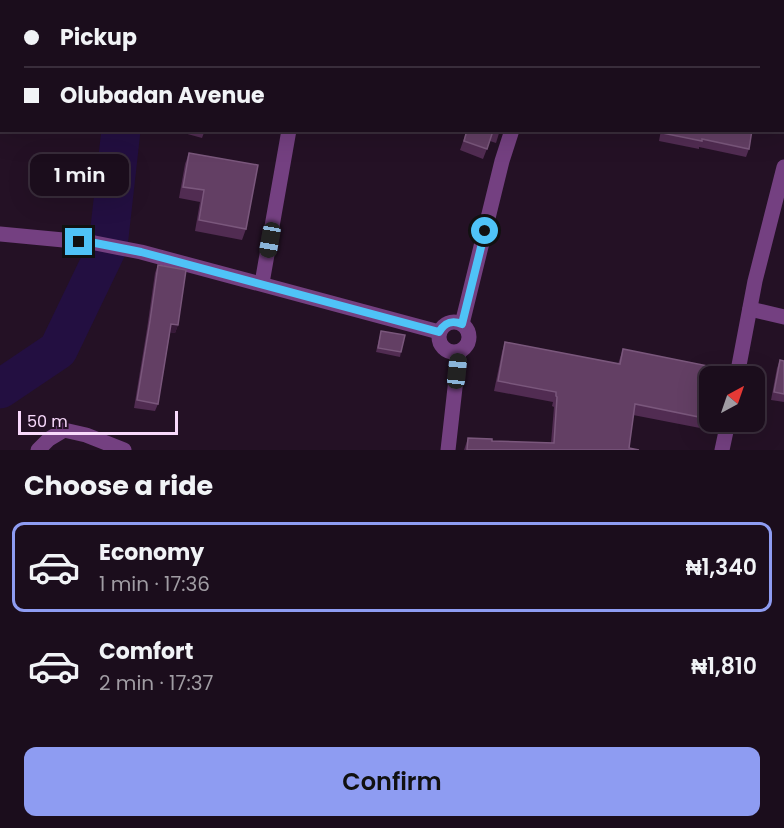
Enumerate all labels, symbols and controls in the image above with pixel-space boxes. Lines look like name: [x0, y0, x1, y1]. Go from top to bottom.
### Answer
text: Pickup: [60, 22, 137, 53]
text: Olubadan Avenue: [60, 80, 265, 111]
callout: 1 min: [29, 155, 128, 197]
text: 1 min: [54, 161, 105, 189]
route start: [471, 217, 498, 244]
car: [258, 221, 282, 259]
route end: [65, 228, 92, 255]
car: [446, 352, 468, 390]
north arrow: [699, 366, 765, 432]
map controls: [699, 366, 765, 432]
scale bar: [18, 408, 178, 436]
text: 50 m: [27, 410, 68, 433]
text: Choose a ride: [24, 467, 213, 504]
text: Economy: [99, 537, 204, 568]
icon: car: [27, 540, 81, 594]
text: ₦1,340: [686, 552, 757, 583]
text: 1 min · 17:36: [99, 570, 210, 598]
text: Comfort: [99, 636, 193, 667]
icon: car: [27, 639, 81, 693]
text: ₦1,810: [691, 651, 757, 682]
text: 2 min · 17:37: [99, 669, 213, 697]
button: Confirm: [24, 747, 760, 816]

